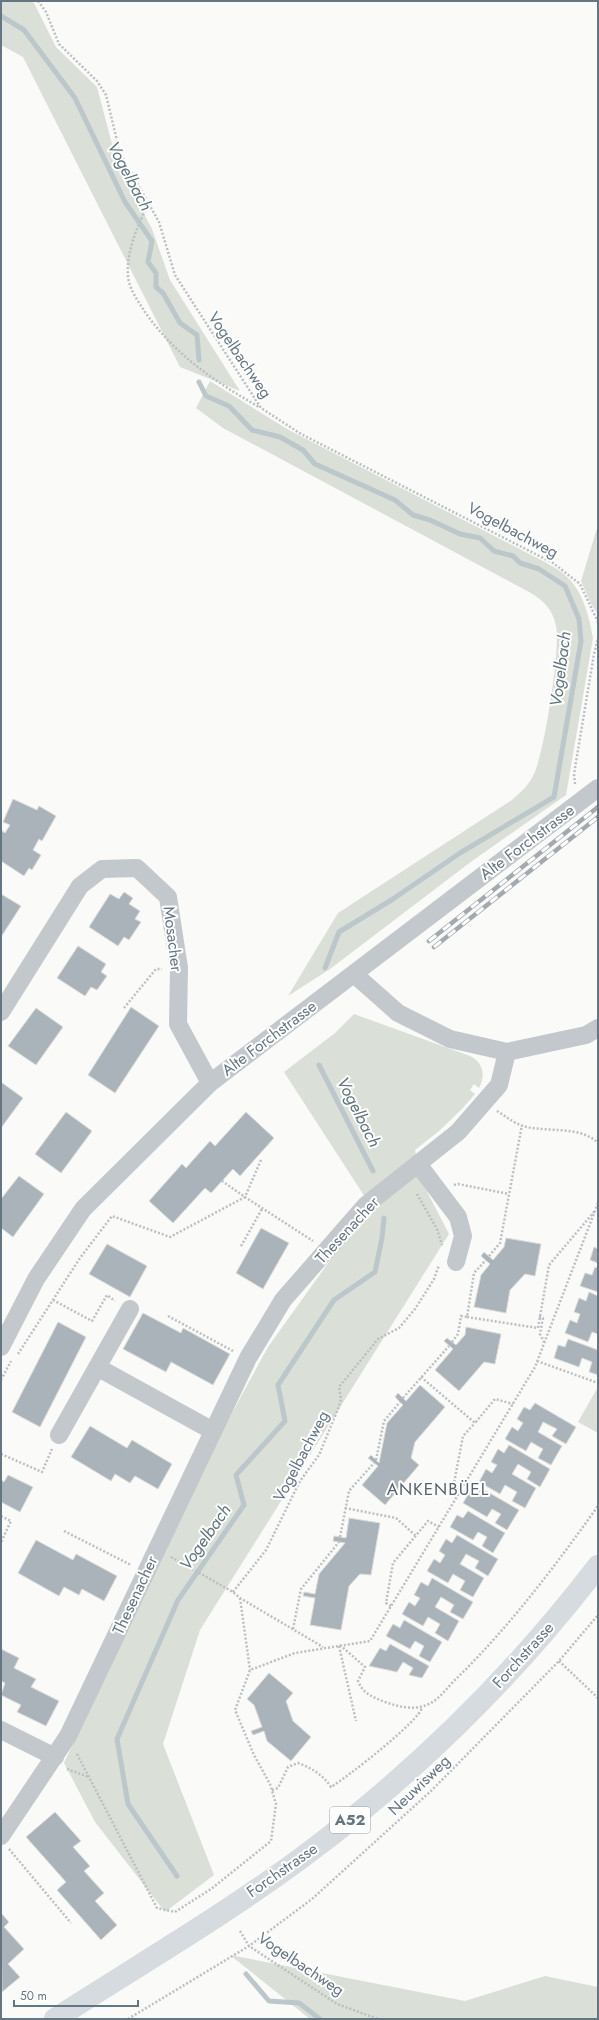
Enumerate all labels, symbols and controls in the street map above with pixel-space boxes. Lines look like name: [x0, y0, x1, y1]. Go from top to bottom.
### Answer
water label: Vogelbach: [102, 137, 158, 215]
street label: Vogelbachweg: [203, 307, 277, 403]
street label: Vogelbachweg: [464, 496, 562, 564]
water label: Vogelbach: [543, 630, 577, 708]
street label: Alte Forchstrasse: [475, 799, 579, 885]
street label: Mosacher: [158, 905, 188, 973]
street label: Alte Forchstrasse: [217, 995, 321, 1081]
water label: Vogelbach: [331, 1073, 387, 1151]
street label: Thesenacher: [310, 1191, 385, 1269]
street label: Vogelbachweg: [267, 1407, 335, 1505]
district label: ANKENBÜEL: [387, 1477, 489, 1501]
water label: Vogelbach: [173, 1499, 237, 1575]
street label: Thesenacher: [107, 1551, 164, 1638]
street label: Forchstrasse: [487, 1617, 559, 1693]
street label: Neuwisweg: [383, 1749, 455, 1821]
road number: A52: [330, 1807, 370, 1833]
street label: Forchstrasse: [242, 1837, 322, 1903]
street label: Vogelbachweg: [253, 1927, 349, 2001]
scale bar: [14, 1982, 138, 2008]
text: 50 m: [20, 1987, 47, 2005]

